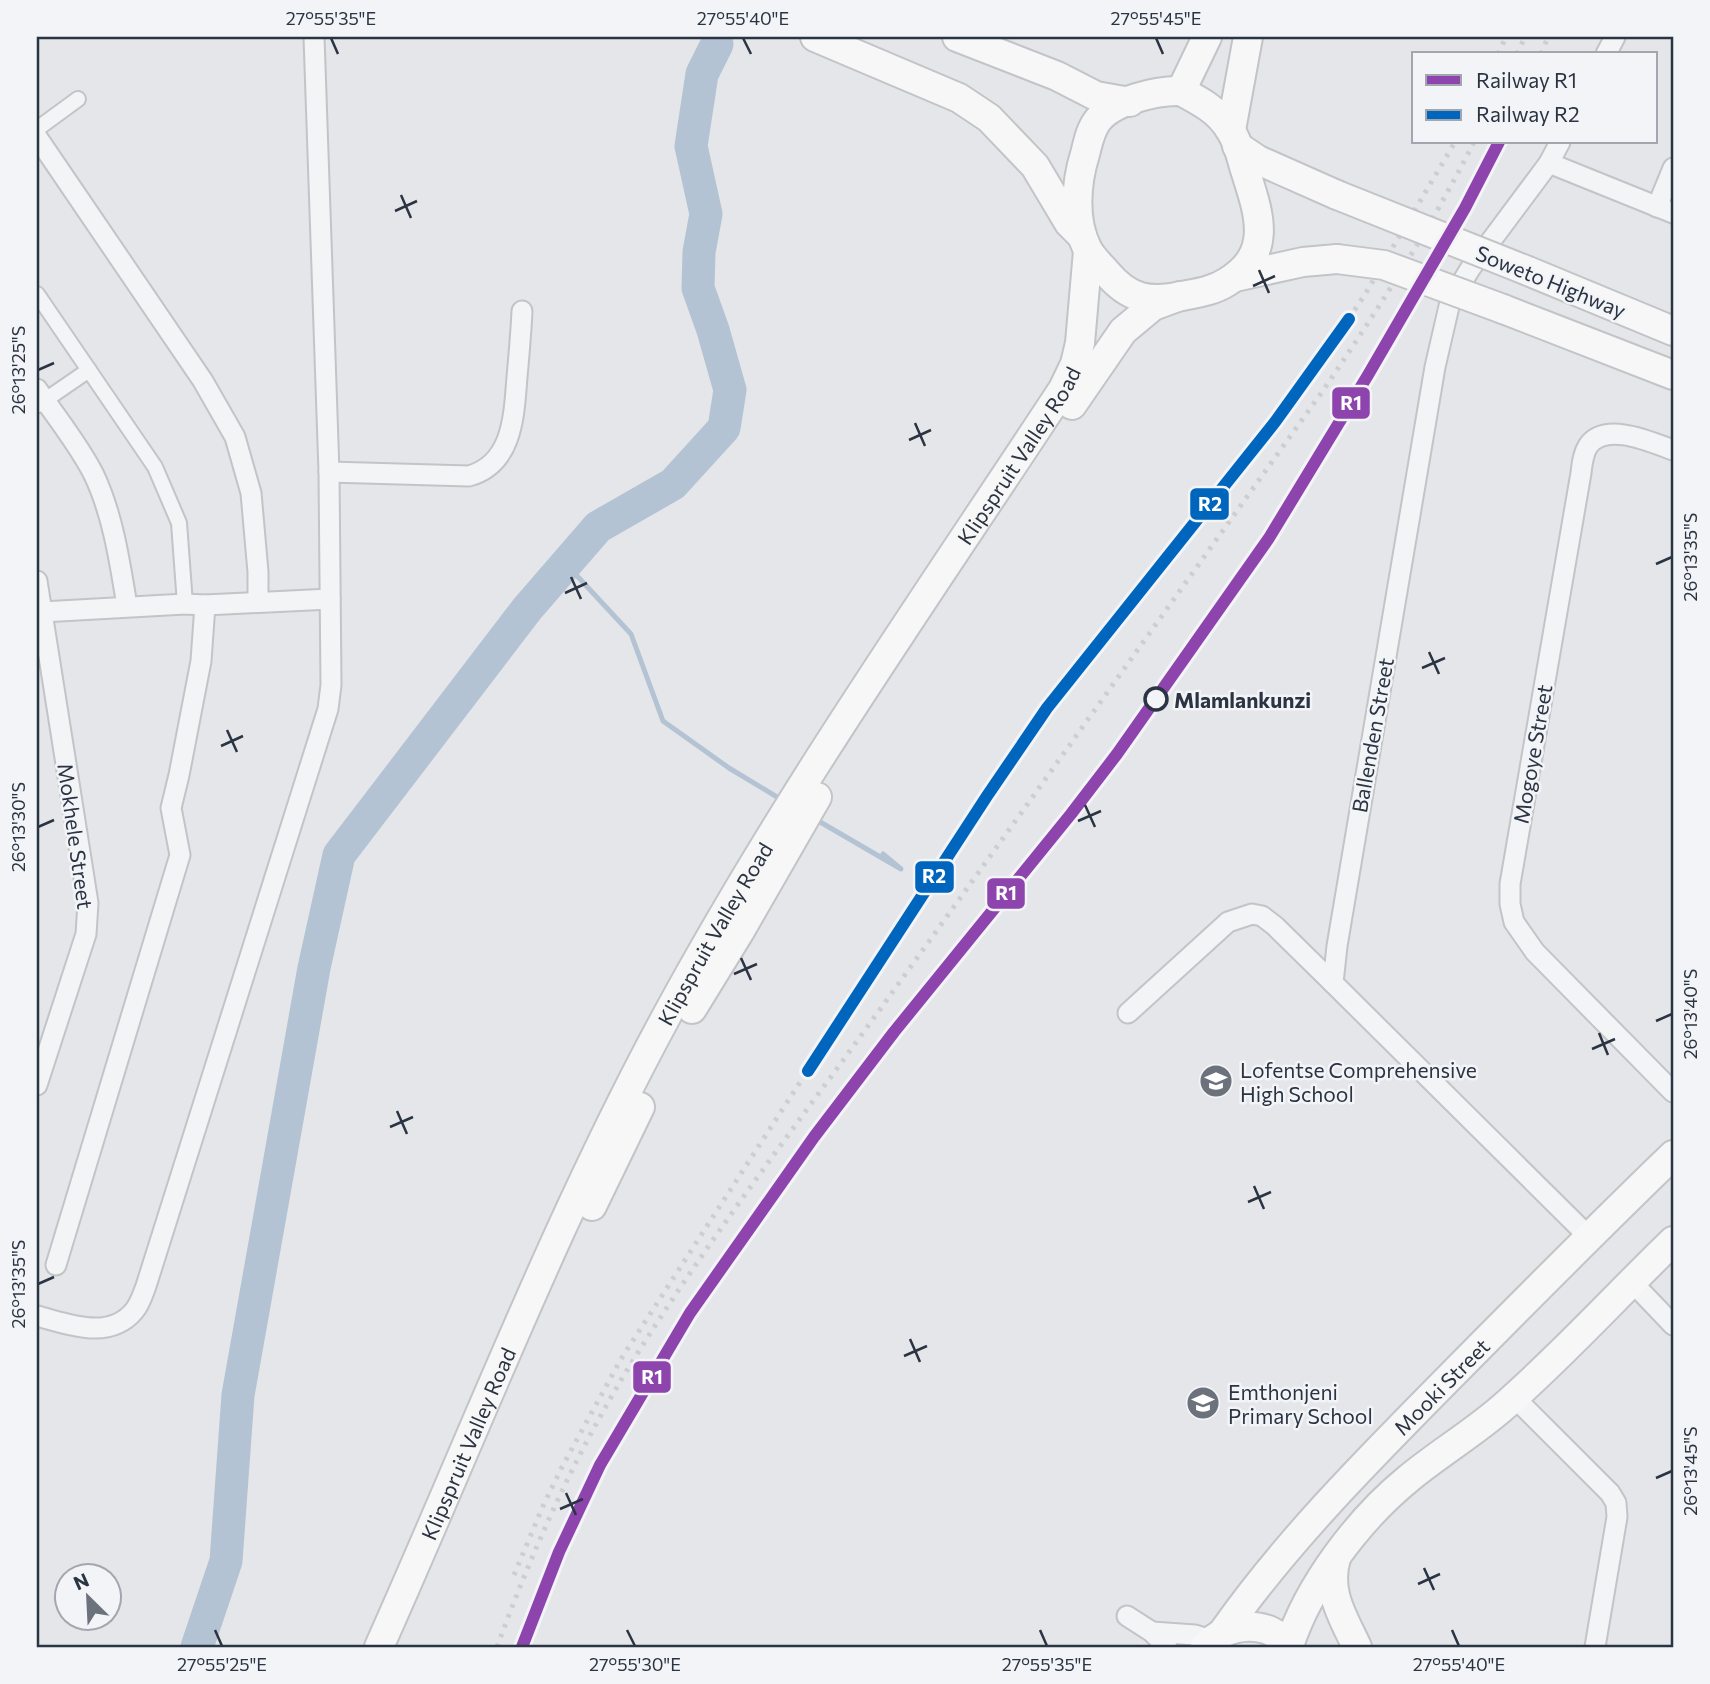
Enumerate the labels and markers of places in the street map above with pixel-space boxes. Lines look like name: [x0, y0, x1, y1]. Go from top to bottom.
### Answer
marker: Mlamlankunzi: [1144, 687, 1168, 711]
place label: Mlamlankunzi: [1174, 687, 1311, 712]
place label: Lofentse Comprehensive High School: [1240, 1057, 1477, 1106]
school or university icon: Lofentse Comprehensive High School: [1197, 1062, 1235, 1100]
place label: Emthonjeni Primary School: [1228, 1379, 1373, 1428]
school or university icon: Emthonjeni Primary School: [1184, 1384, 1222, 1422]

